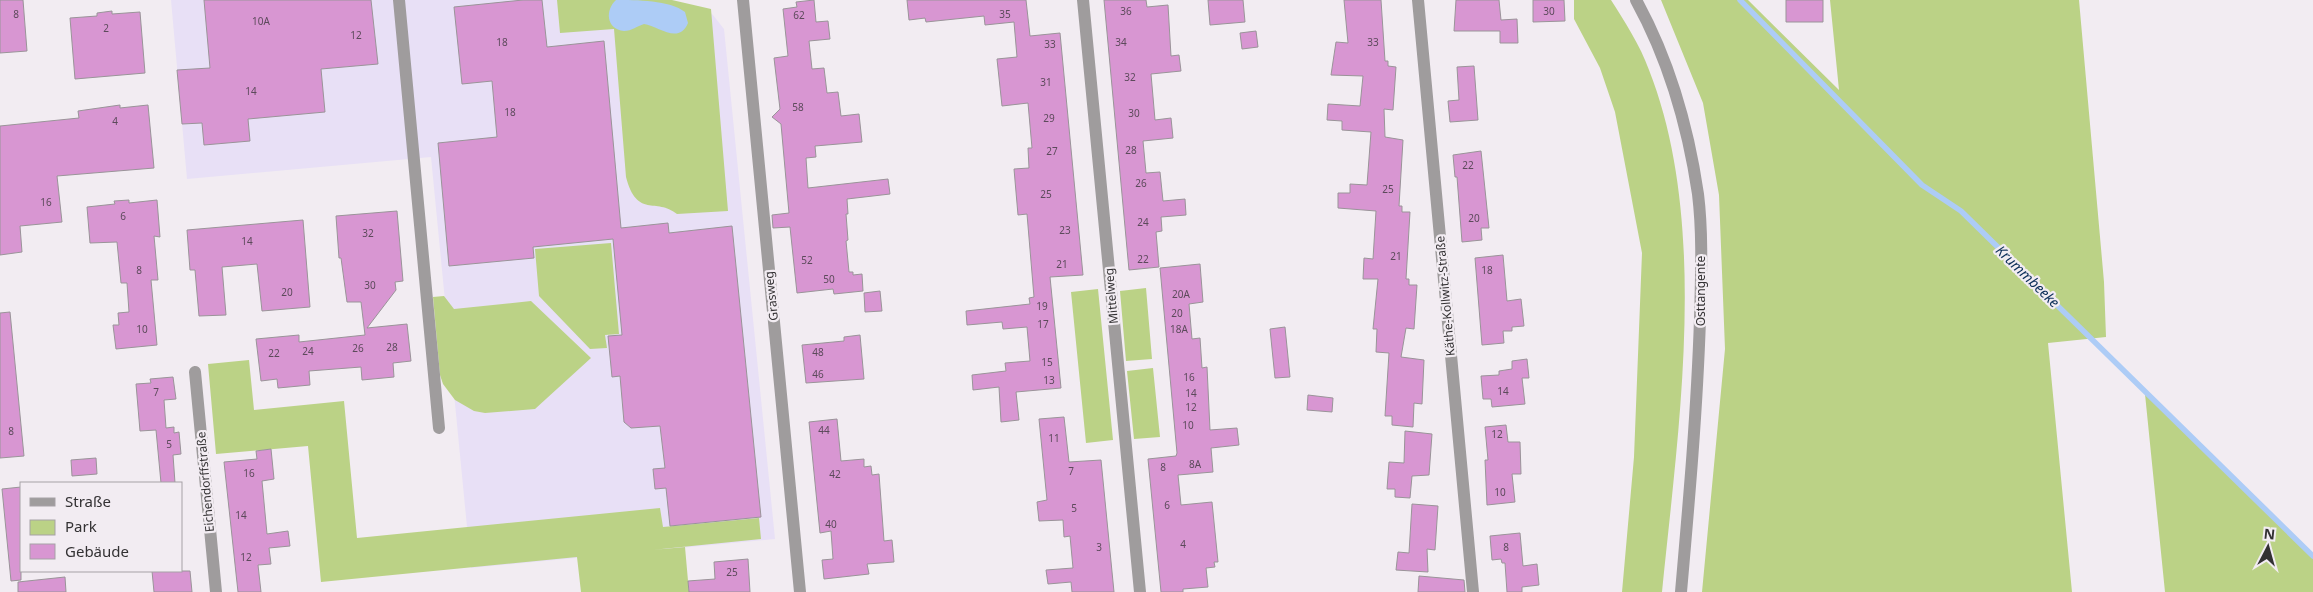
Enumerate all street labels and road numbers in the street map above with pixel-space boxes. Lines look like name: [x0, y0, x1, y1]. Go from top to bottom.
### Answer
street label: Käthe-Kollwitz-Straße: [1431, 235, 1459, 357]
street label: Osttangente: [1692, 255, 1709, 326]
street label: Mittelweg: [1100, 267, 1122, 325]
street label: Grasweg: [760, 270, 782, 322]
street label: Eichendorffstraße: [192, 431, 218, 533]

